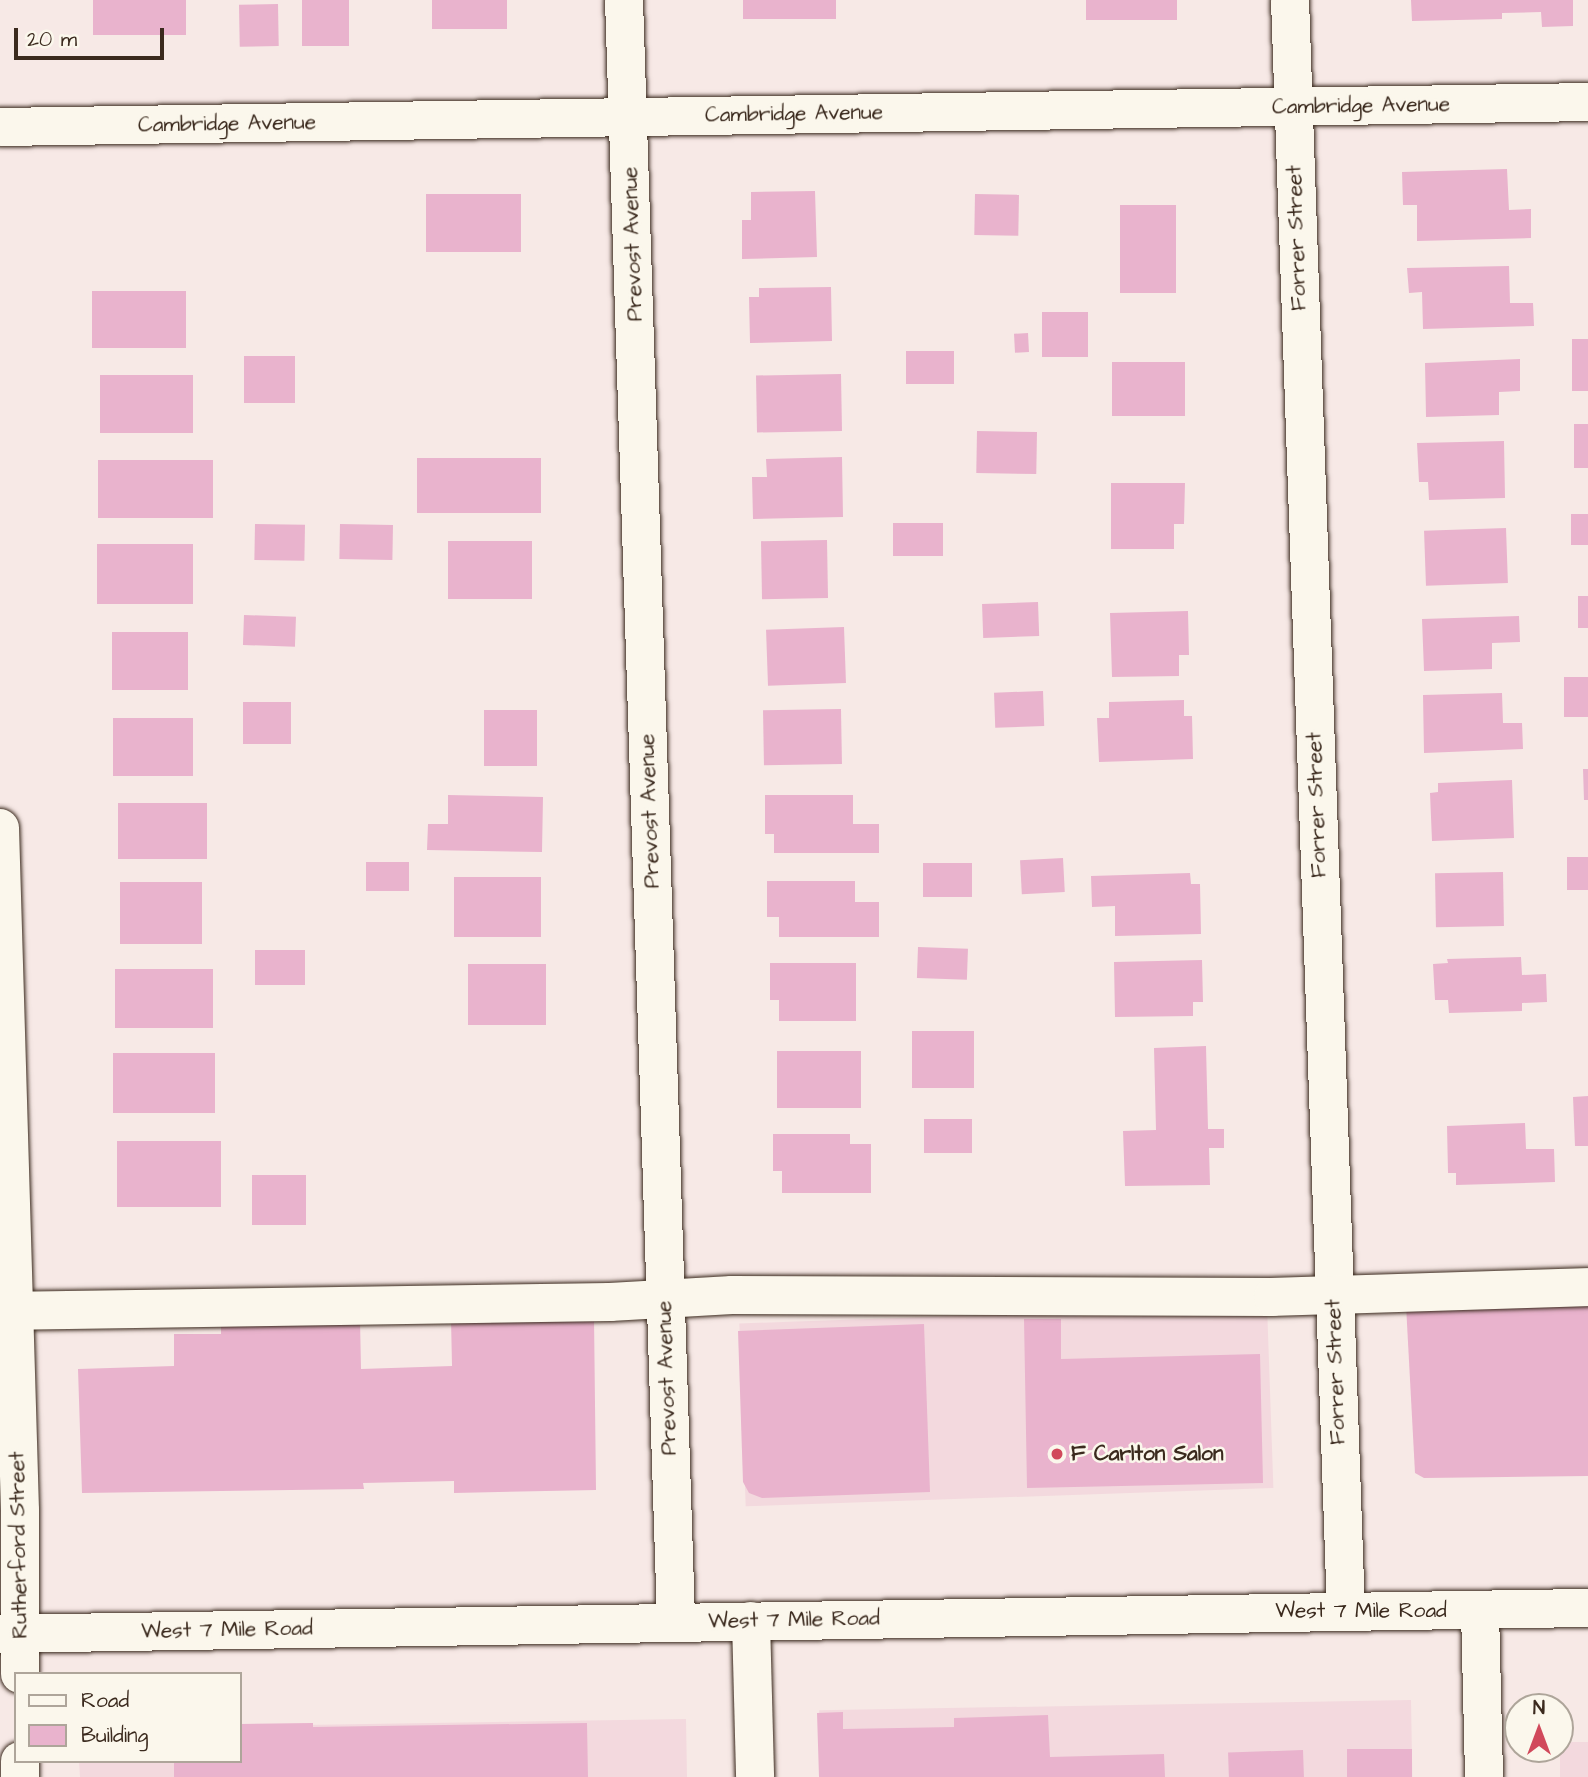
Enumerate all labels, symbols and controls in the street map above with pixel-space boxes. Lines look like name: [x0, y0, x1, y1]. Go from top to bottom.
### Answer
scale bar: [18, 14, 168, 58]
text: 20 m: [27, 25, 77, 54]
street label: Cambridge Avenue: [1272, 92, 1450, 120]
street label: Cambridge Avenue: [705, 100, 883, 128]
street label: Cambridge Avenue: [138, 110, 316, 138]
street label: Forrer Street: [1282, 165, 1312, 311]
street label: Prevost Avenue: [618, 166, 648, 322]
street label: Forrer Street: [1302, 732, 1332, 878]
street label: Prevost Avenue: [635, 733, 665, 889]
street label: Forrer Street: [1321, 1299, 1351, 1445]
street label: Prevost Avenue: [652, 1300, 682, 1456]
place label: F Carlton Salon: [1071, 1441, 1223, 1467]
marker: F Carlton Salon: [1049, 1446, 1065, 1462]
street label: Rutherford Street: [5, 1451, 33, 1639]
street label: West 7 Mile Road: [1275, 1598, 1447, 1624]
street label: West 7 Mile Road: [708, 1606, 880, 1634]
street label: West 7 Mile Road: [141, 1616, 313, 1644]
legend: [14, 1672, 242, 1763]
text: Road: [81, 1686, 129, 1715]
north arrow: [1504, 1693, 1574, 1763]
text: N: [1533, 1695, 1545, 1722]
text: Building: [81, 1721, 148, 1750]

